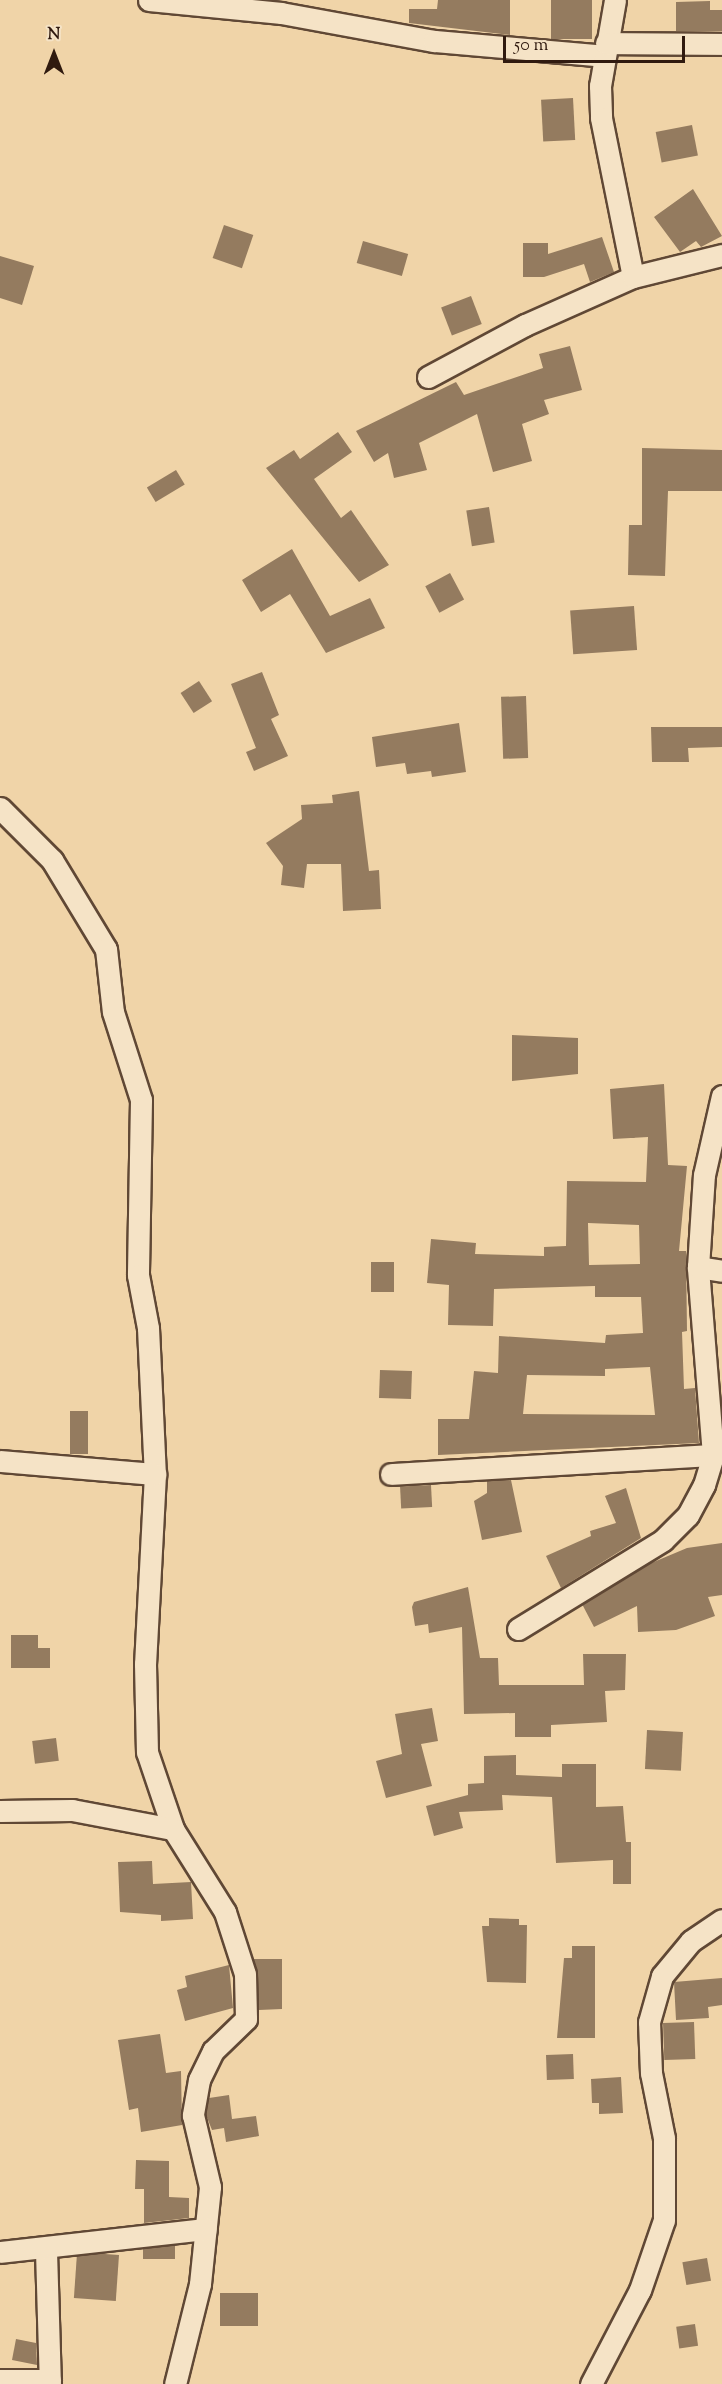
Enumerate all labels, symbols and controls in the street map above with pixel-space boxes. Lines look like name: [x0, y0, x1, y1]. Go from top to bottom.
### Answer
north arrow: [24, 24, 84, 84]
text: N: [48, 24, 60, 47]
scale bar: [506, 24, 688, 62]
text: 50 m: [514, 33, 548, 59]

